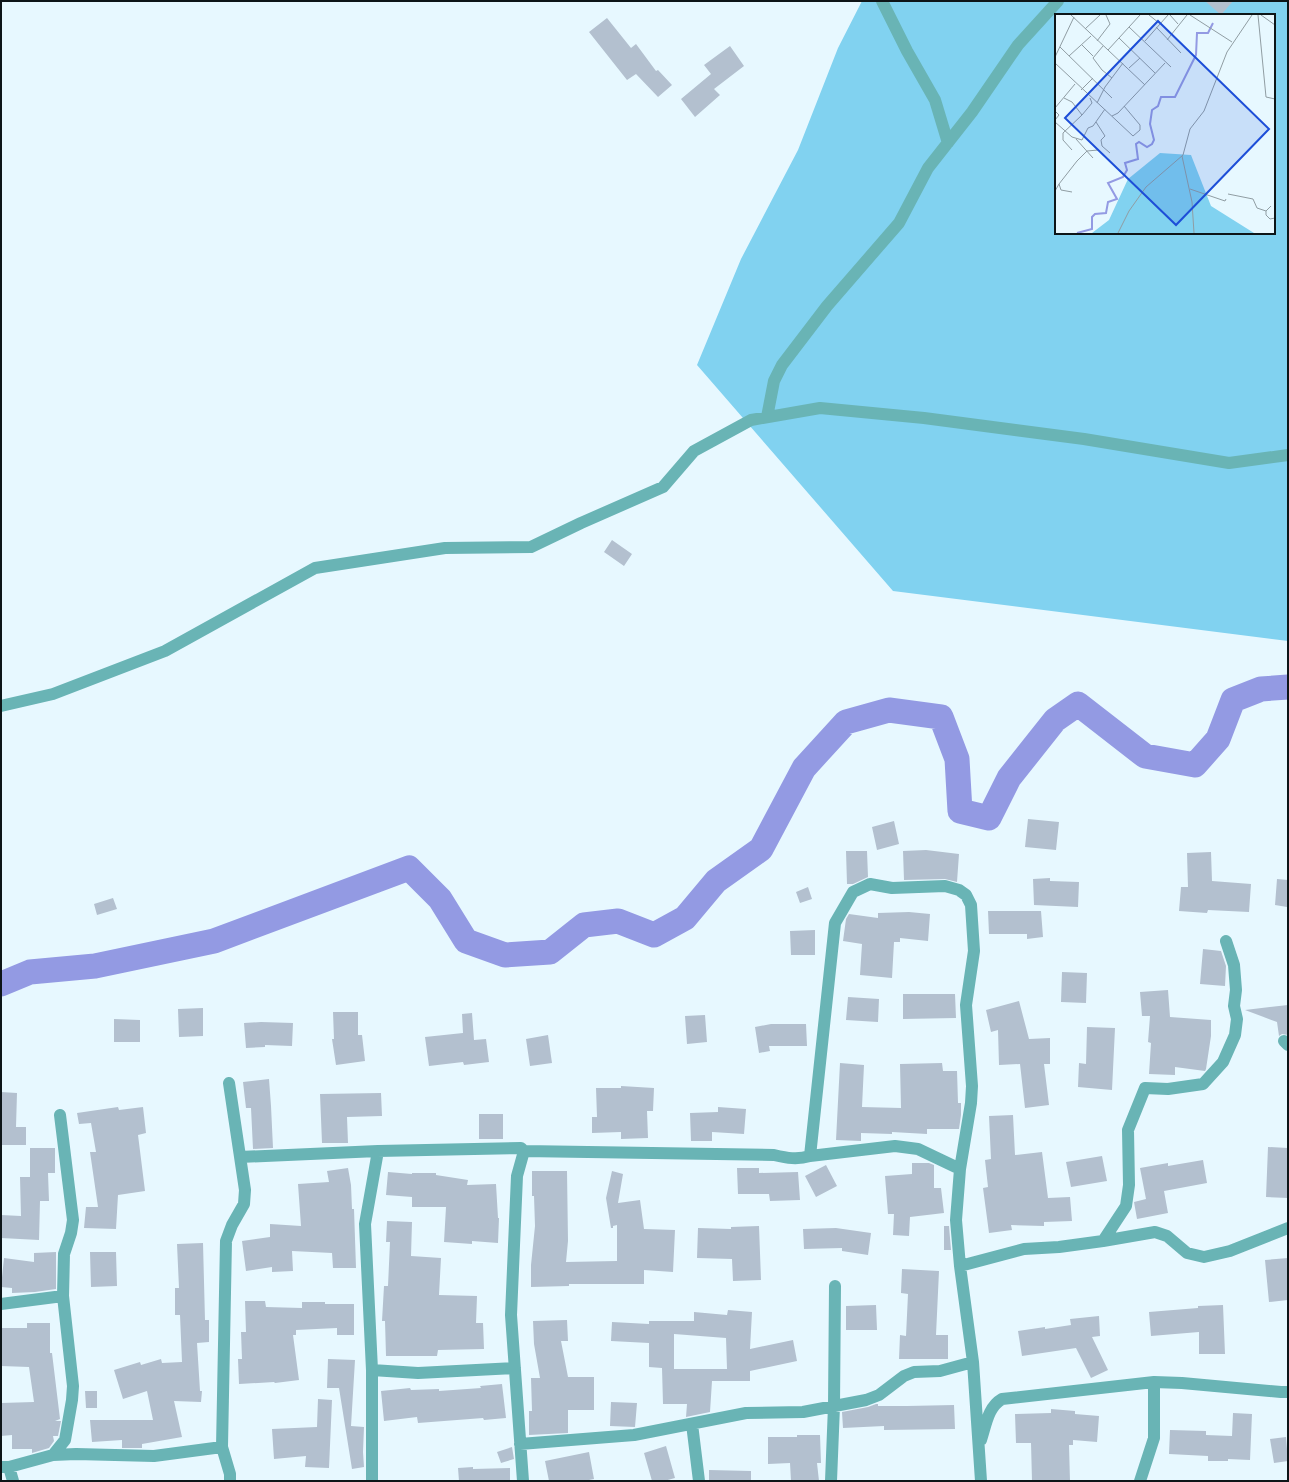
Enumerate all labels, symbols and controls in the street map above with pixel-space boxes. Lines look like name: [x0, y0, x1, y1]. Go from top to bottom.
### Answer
inset map: [1055, 14, 1275, 234]

